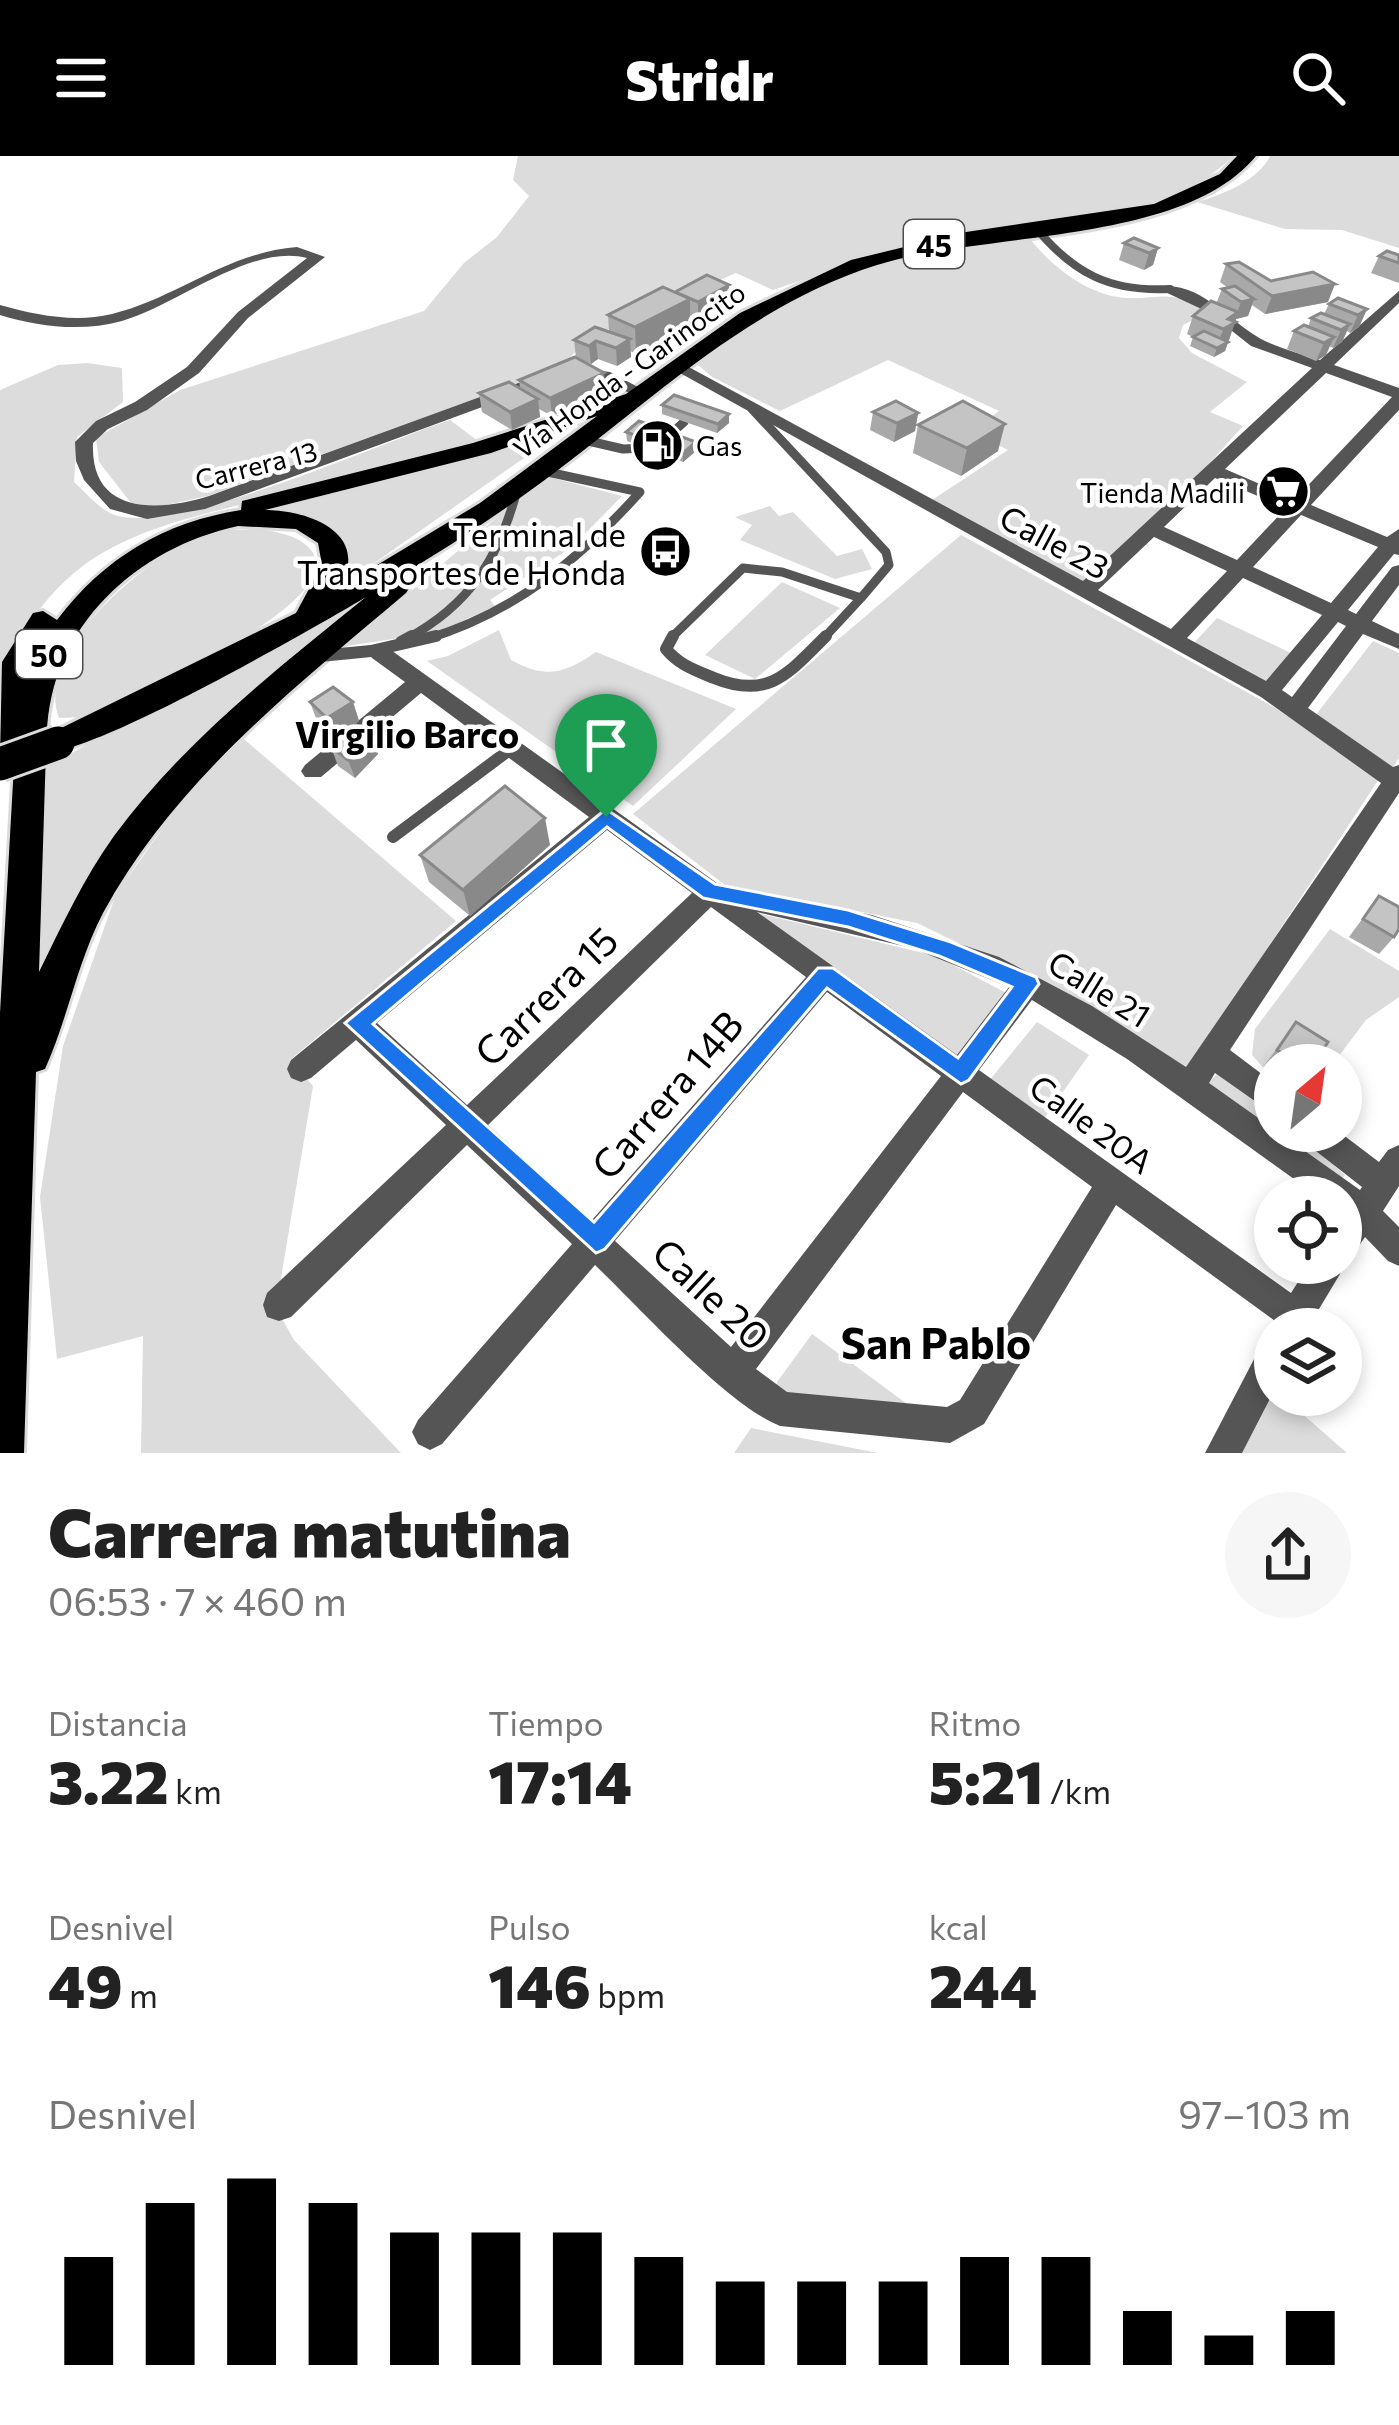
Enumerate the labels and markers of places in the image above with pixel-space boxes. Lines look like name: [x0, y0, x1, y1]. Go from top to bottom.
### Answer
fuel station icon: Gas: [629, 417, 685, 473]
place label: Gas: [696, 429, 742, 462]
supermarket icon: Tienda Madili: [1256, 464, 1312, 520]
place label: Tienda Madili: [1080, 476, 1245, 509]
place label: Terminal de Transportes de Honda: [297, 513, 626, 592]
bus stop icon: Terminal de Transportes de Honda: [637, 524, 693, 580]
pin: [555, 694, 657, 817]

